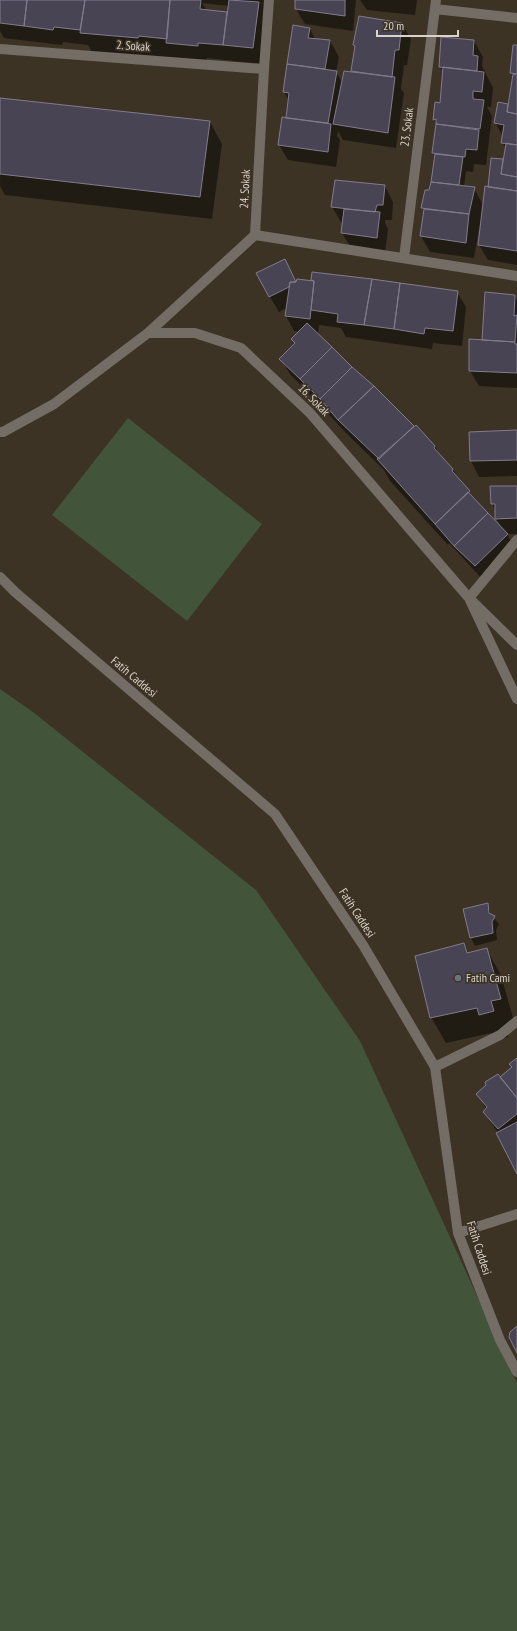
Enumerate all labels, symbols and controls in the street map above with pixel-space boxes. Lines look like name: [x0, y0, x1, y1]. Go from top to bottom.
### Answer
scale bar: [377, 12, 458, 38]
text: 20 m: [383, 18, 404, 33]
street label: 2. Sokak: [116, 37, 151, 54]
street label: 23. Sokak: [397, 106, 416, 147]
street label: 24. Sokak: [236, 169, 253, 209]
street label: 16. Sokak: [295, 380, 334, 419]
street label: Fatih Caddesi: [108, 653, 160, 700]
street label: Fatih Caddesi: [336, 885, 379, 940]
place label: Fatih Cami: [466, 970, 510, 985]
marker: Fatih Cami: [453, 973, 463, 983]
street label: Fatih Caddesi: [464, 1219, 495, 1277]

